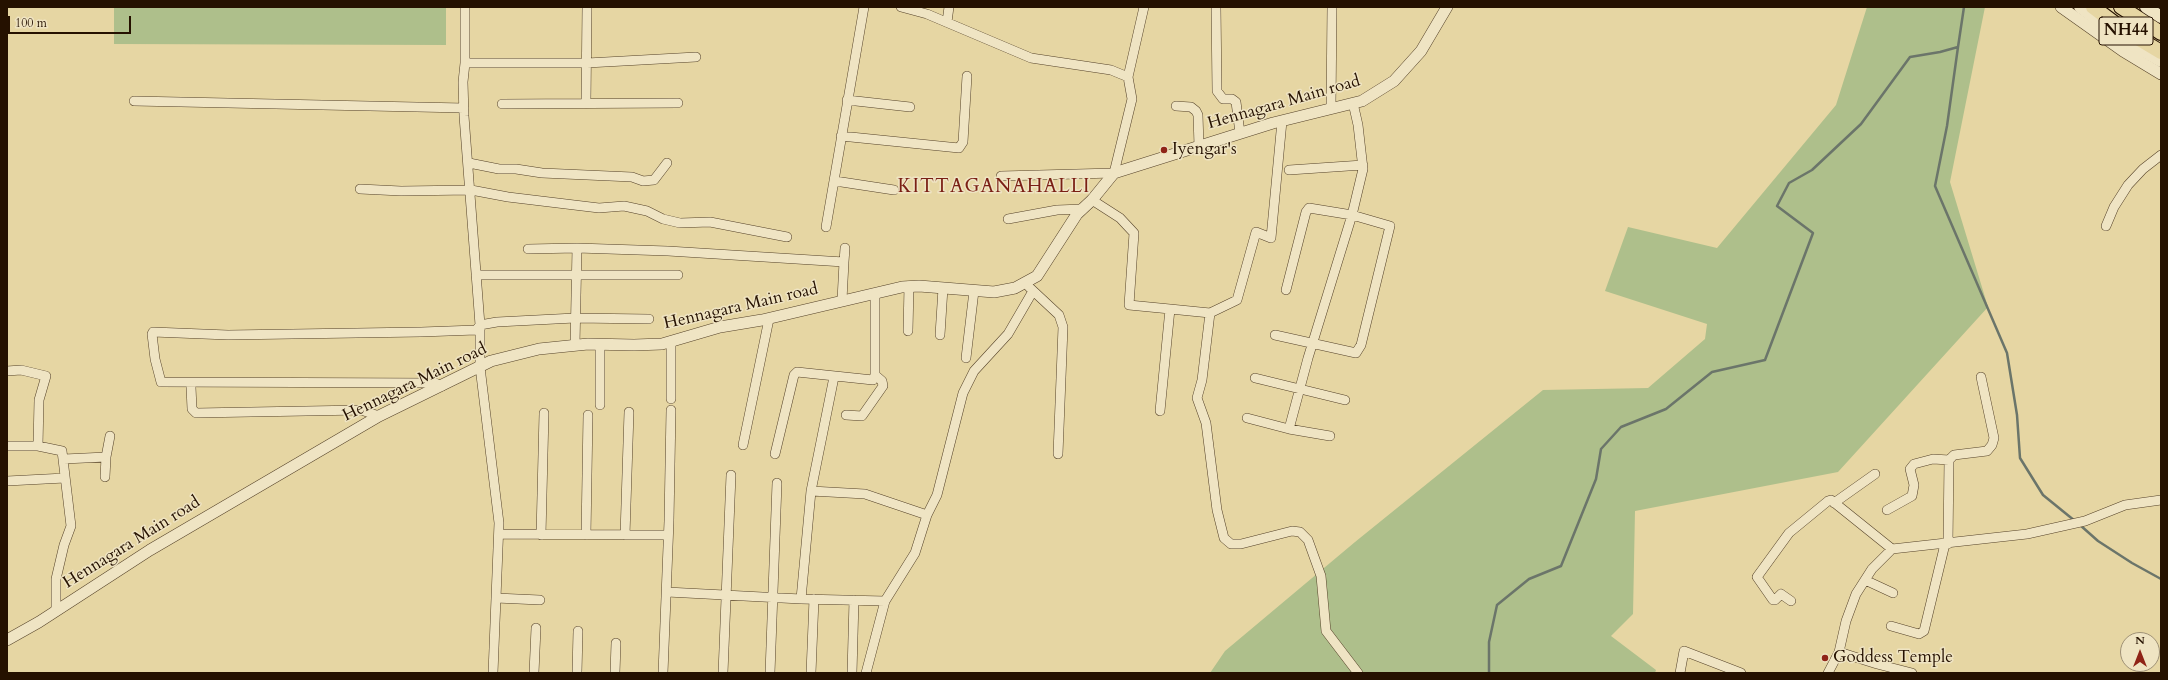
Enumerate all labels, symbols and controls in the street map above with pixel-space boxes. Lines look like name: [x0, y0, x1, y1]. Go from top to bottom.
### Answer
scale bar: [10, 8, 133, 34]
text: 100 m: [15, 15, 47, 31]
road number: NH44: [2099, 17, 2153, 45]
street label: Hennagara Main road: [1205, 71, 1363, 135]
place label: Iyengar's: [1172, 140, 1237, 160]
marker: Iyengar's: [1159, 145, 1169, 155]
district label: KITTAGANAHALLI: [897, 177, 1091, 199]
street label: Hennagara Main road: [662, 279, 820, 335]
street label: Hennagara Main road: [340, 339, 490, 427]
street label: Hennagara Main road: [60, 493, 204, 593]
north arrow: [2120, 632, 2160, 672]
text: N: [2135, 633, 2145, 648]
place label: Goddess Temple: [1833, 648, 1953, 668]
marker: Goddess Temple: [1820, 653, 1830, 663]

